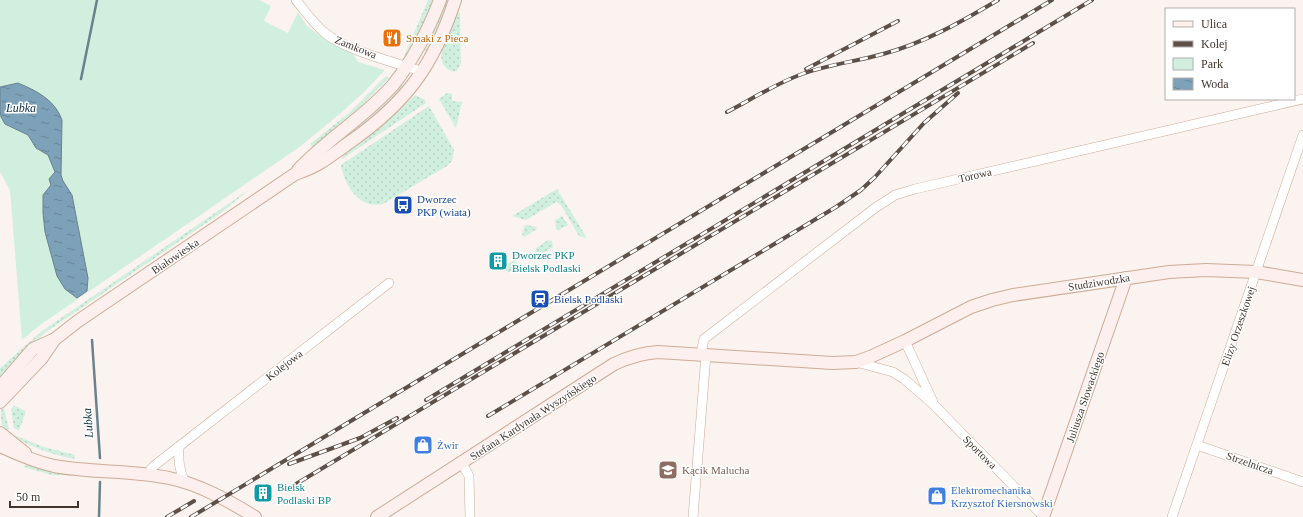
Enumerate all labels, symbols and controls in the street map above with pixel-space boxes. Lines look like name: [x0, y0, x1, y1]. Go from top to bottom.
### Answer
legend: [1165, 8, 1295, 100]
text: Ulica: [1201, 17, 1228, 31]
restaurant icon: Smaki z Pieca: [381, 27, 403, 49]
place label: Smaki z Pieca: [406, 32, 468, 44]
street label: Zamkowa: [333, 33, 379, 61]
text: Kolej: [1201, 37, 1228, 51]
text: Park: [1201, 57, 1223, 71]
text: Woda: [1201, 77, 1229, 91]
water label: Lubka: [5, 101, 36, 115]
street label: Torowa: [957, 165, 993, 185]
place label: Dworzec PKP (wiata): [417, 193, 471, 219]
bus stop icon: Dworzec PKP (wiata): [392, 194, 414, 216]
street label: Białowieska: [149, 236, 201, 276]
place label: Dworzec PKP Bielsk Podlaski: [512, 249, 581, 274]
building icon: Dworzec PKP Bielsk Podlaski: [487, 250, 509, 272]
street label: Studziwodzka: [1067, 271, 1131, 293]
street label: Elizy Orzeszkowej: [1219, 285, 1257, 367]
station icon: Bielsk Podlaski: [529, 288, 551, 310]
place label: Bielsk Podlaski: [554, 293, 623, 305]
street label: Kolejowa: [263, 347, 305, 383]
street label: Juliusza Słowackiego: [1064, 350, 1106, 444]
street label: Stefana Kardynała Wyszyńskiego: [468, 371, 599, 462]
water label: Lubka: [80, 408, 96, 439]
street label: Sportowa: [961, 433, 999, 471]
shop icon: Żwir: [412, 434, 434, 456]
place label: Żwir: [437, 439, 459, 451]
street label: Strzelnicza: [1225, 449, 1275, 477]
school or university icon: Kącik Malucha: [657, 459, 679, 481]
place label: Kącik Malucha: [682, 464, 750, 476]
place label: Bielsk Podlaski BP: [277, 481, 331, 506]
building icon: Bielsk Podlaski BP: [252, 482, 274, 504]
scale bar: [10, 483, 78, 509]
place label: Elektromechanika Krzysztof Kiersnowski: [951, 484, 1053, 509]
shop icon: Elektromechanika Krzysztof Kiersnowski: [926, 485, 948, 507]
text: 50 m: [16, 490, 41, 504]

